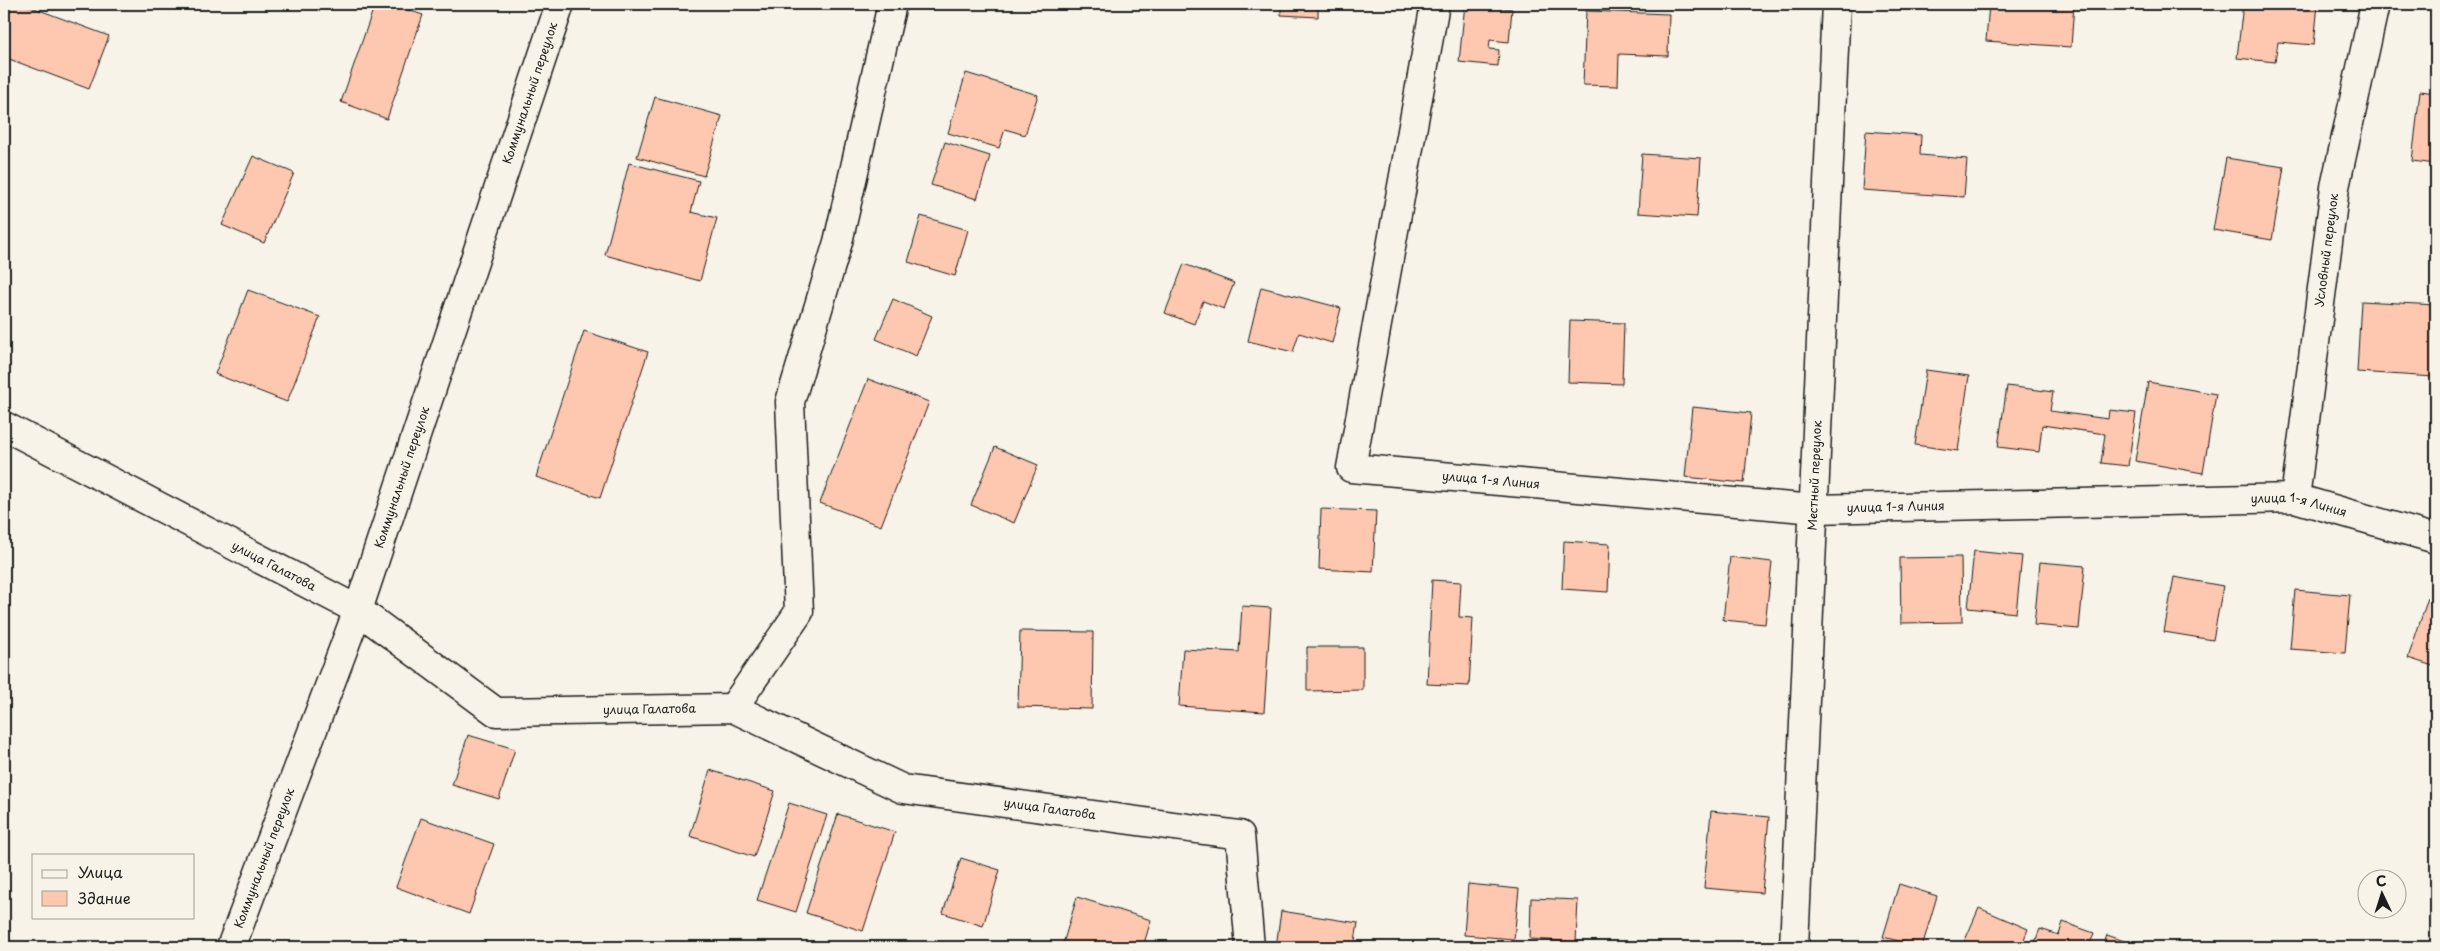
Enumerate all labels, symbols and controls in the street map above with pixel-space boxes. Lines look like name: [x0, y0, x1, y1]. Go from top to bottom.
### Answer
street label: Коммунальный переулок: [497, 19, 562, 166]
street label: Условный переулок: [2310, 191, 2342, 308]
street label: Коммунальный переулок: [369, 403, 434, 550]
street label: Местный переулок: [1803, 419, 1825, 531]
street label: улица 1-я Линия: [1441, 466, 1541, 493]
street label: улица 1-я Линия: [2250, 488, 2349, 521]
street label: улица 1-я Линия: [1846, 496, 1945, 516]
street label: улица Галатова: [229, 536, 320, 595]
street label: улица Галатова: [603, 699, 697, 718]
street label: Коммунальный переулок: [229, 784, 298, 930]
street label: улица Галатова: [1003, 793, 1098, 823]
legend: [32, 854, 195, 918]
text: Улица: [78, 860, 123, 883]
north arrow: [2358, 868, 2408, 918]
text: С: [2375, 870, 2387, 891]
text: Здание: [78, 886, 131, 909]

